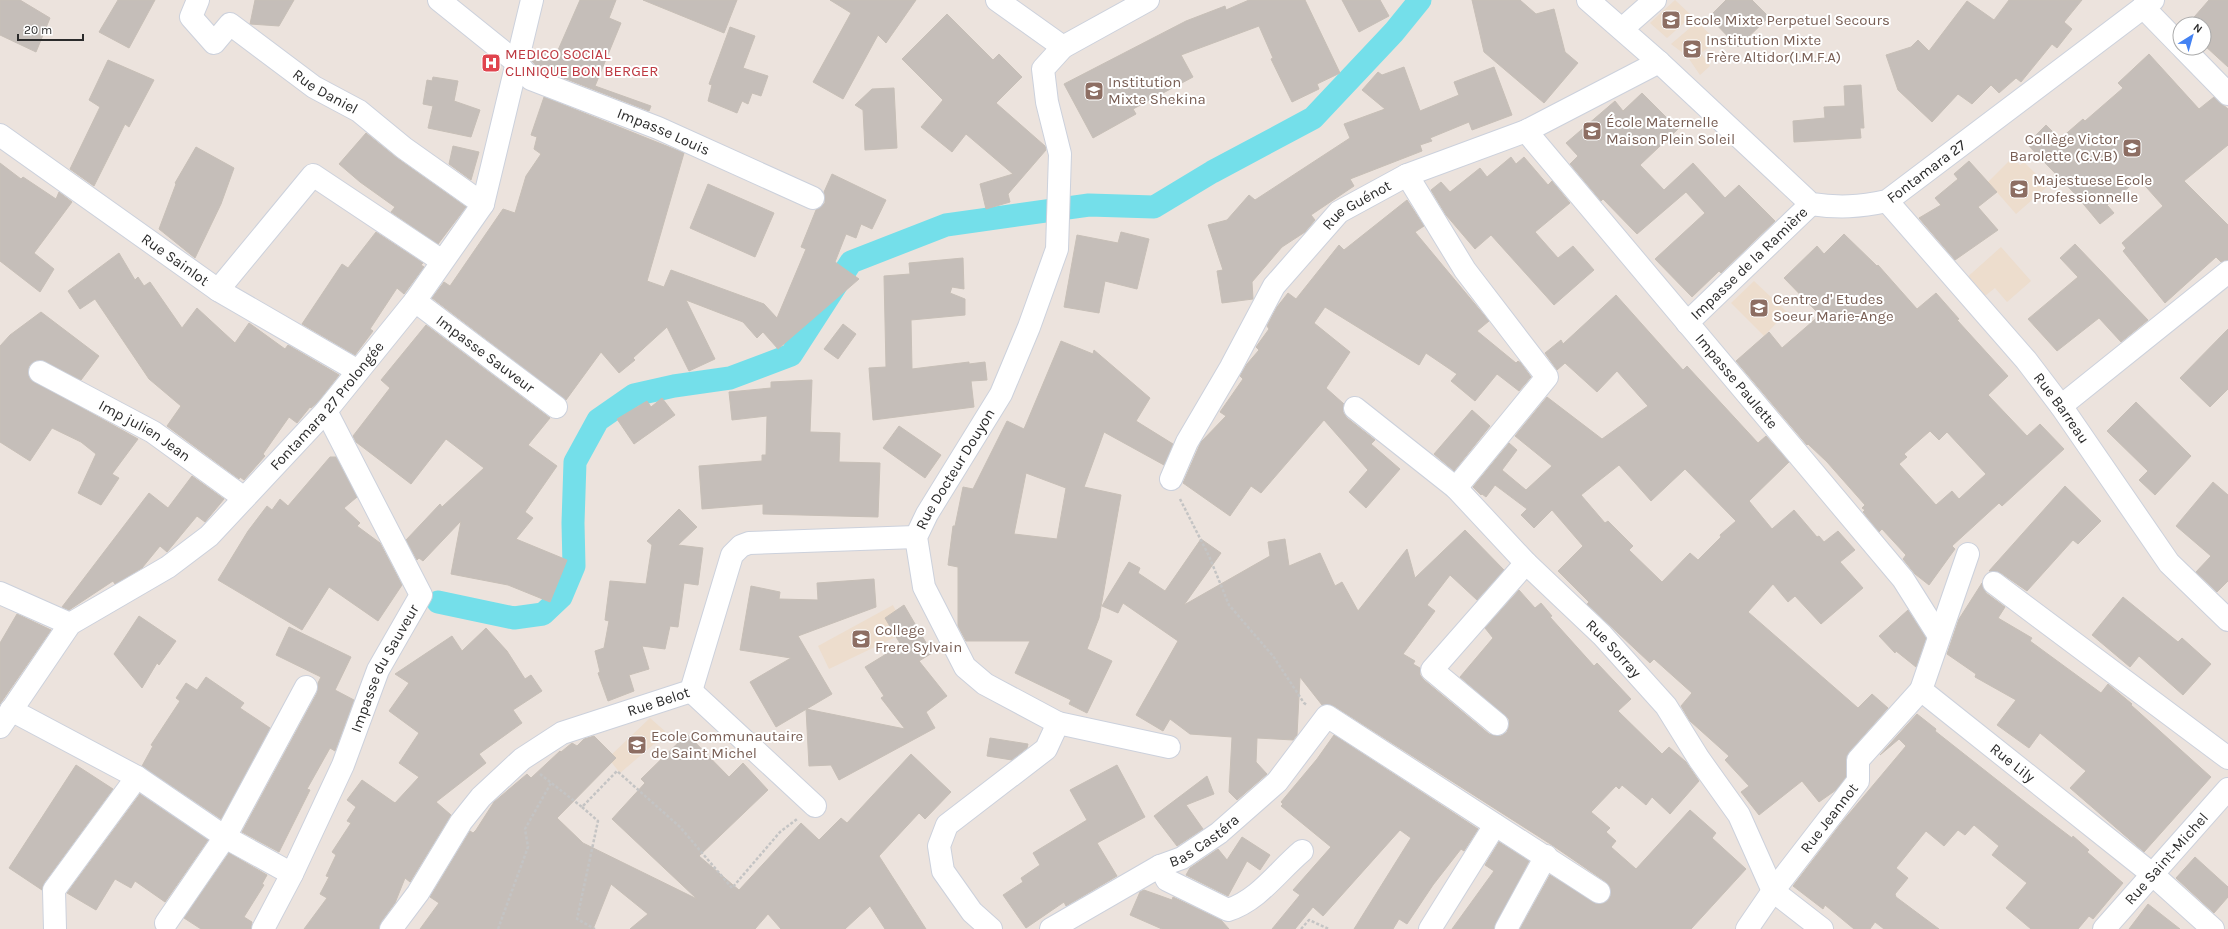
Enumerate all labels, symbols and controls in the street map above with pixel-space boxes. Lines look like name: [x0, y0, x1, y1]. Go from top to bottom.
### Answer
school or university icon: Ecole Mixte Perpetuel Secours: [1660, 9, 1682, 31]
place label: Ecole Mixte Perpetuel Secours: [1685, 11, 1890, 29]
scale bar: [18, 16, 83, 42]
north arrow: [2172, 16, 2212, 56]
text: N: [2191, 21, 2205, 36]
text: 20 m: [24, 23, 52, 37]
place label: Institution Mixte Frère Altidor(I.M.F.A): [1706, 31, 1841, 66]
school or university icon: Institution Mixte Frère Altidor(I.M.F.A): [1681, 38, 1703, 60]
place label: MEDICO SOCIAL CLINIQUE BON BERGER: [505, 45, 658, 80]
hospital icon: MEDICO SOCIAL CLINIQUE BON BERGER: [480, 52, 502, 74]
street label: Rue Daniel: [289, 65, 361, 118]
place label: Institution Mixte Shekina: [1108, 73, 1206, 108]
school or university icon: Institution Mixte Shekina: [1083, 80, 1105, 102]
street label: Impasse Louis: [614, 104, 713, 159]
place label: École Maternelle Maison Plein Soleil: [1606, 113, 1735, 148]
school or university icon: École Maternelle Maison Plein Soleil: [1581, 120, 1603, 142]
place label: Collège Victor Barolette (C.V.B): [2009, 130, 2119, 165]
street label: Fontamara 27: [1883, 136, 1969, 207]
school or university icon: Collège Victor Barolette (C.V.B): [2121, 137, 2143, 159]
place label: Majestuese Ecole Professionnelle: [2033, 171, 2152, 206]
street label: Rue Guénot: [1318, 176, 1395, 234]
school or university icon: Majestuese Ecole Professionnelle: [2008, 178, 2030, 200]
street label: Impasse de la Ramière: [1687, 203, 1811, 324]
street label: Rue Sainlot: [138, 230, 213, 290]
place label: Centre d' Etudes Soeur Marie-Ange: [1773, 290, 1894, 325]
school or university icon: Centre d' Etudes Soeur Marie-Ange: [1748, 297, 1770, 319]
street label: Impasse Sauveur: [433, 311, 539, 397]
street label: Impasse Paulette: [1691, 330, 1782, 432]
street label: Fontamara 27 Prolongée: [266, 338, 388, 474]
street label: Rue Barreau: [2030, 369, 2093, 447]
street label: Imp julien Jean: [96, 396, 194, 465]
street label: Rue Docteur Douyon: [912, 405, 999, 532]
street label: Impasse du Sauveur: [347, 601, 423, 735]
street label: Rue Sorray: [1582, 616, 1645, 681]
place label: College Frere Sylvain: [875, 621, 962, 656]
school or university icon: College Frere Sylvain: [850, 628, 872, 650]
street label: Rue Belot: [625, 683, 692, 720]
place label: Ecole Communautaire de Saint Michel: [651, 727, 803, 762]
school or university icon: Ecole Communautaire de Saint Michel: [626, 734, 648, 756]
street label: Rue Lily: [1987, 740, 2039, 786]
street label: Rue Jeannot: [1797, 779, 1862, 857]
street label: Rue Saint-Michel: [2121, 809, 2212, 908]
street label: Bas Castéra: [1167, 811, 1243, 871]

